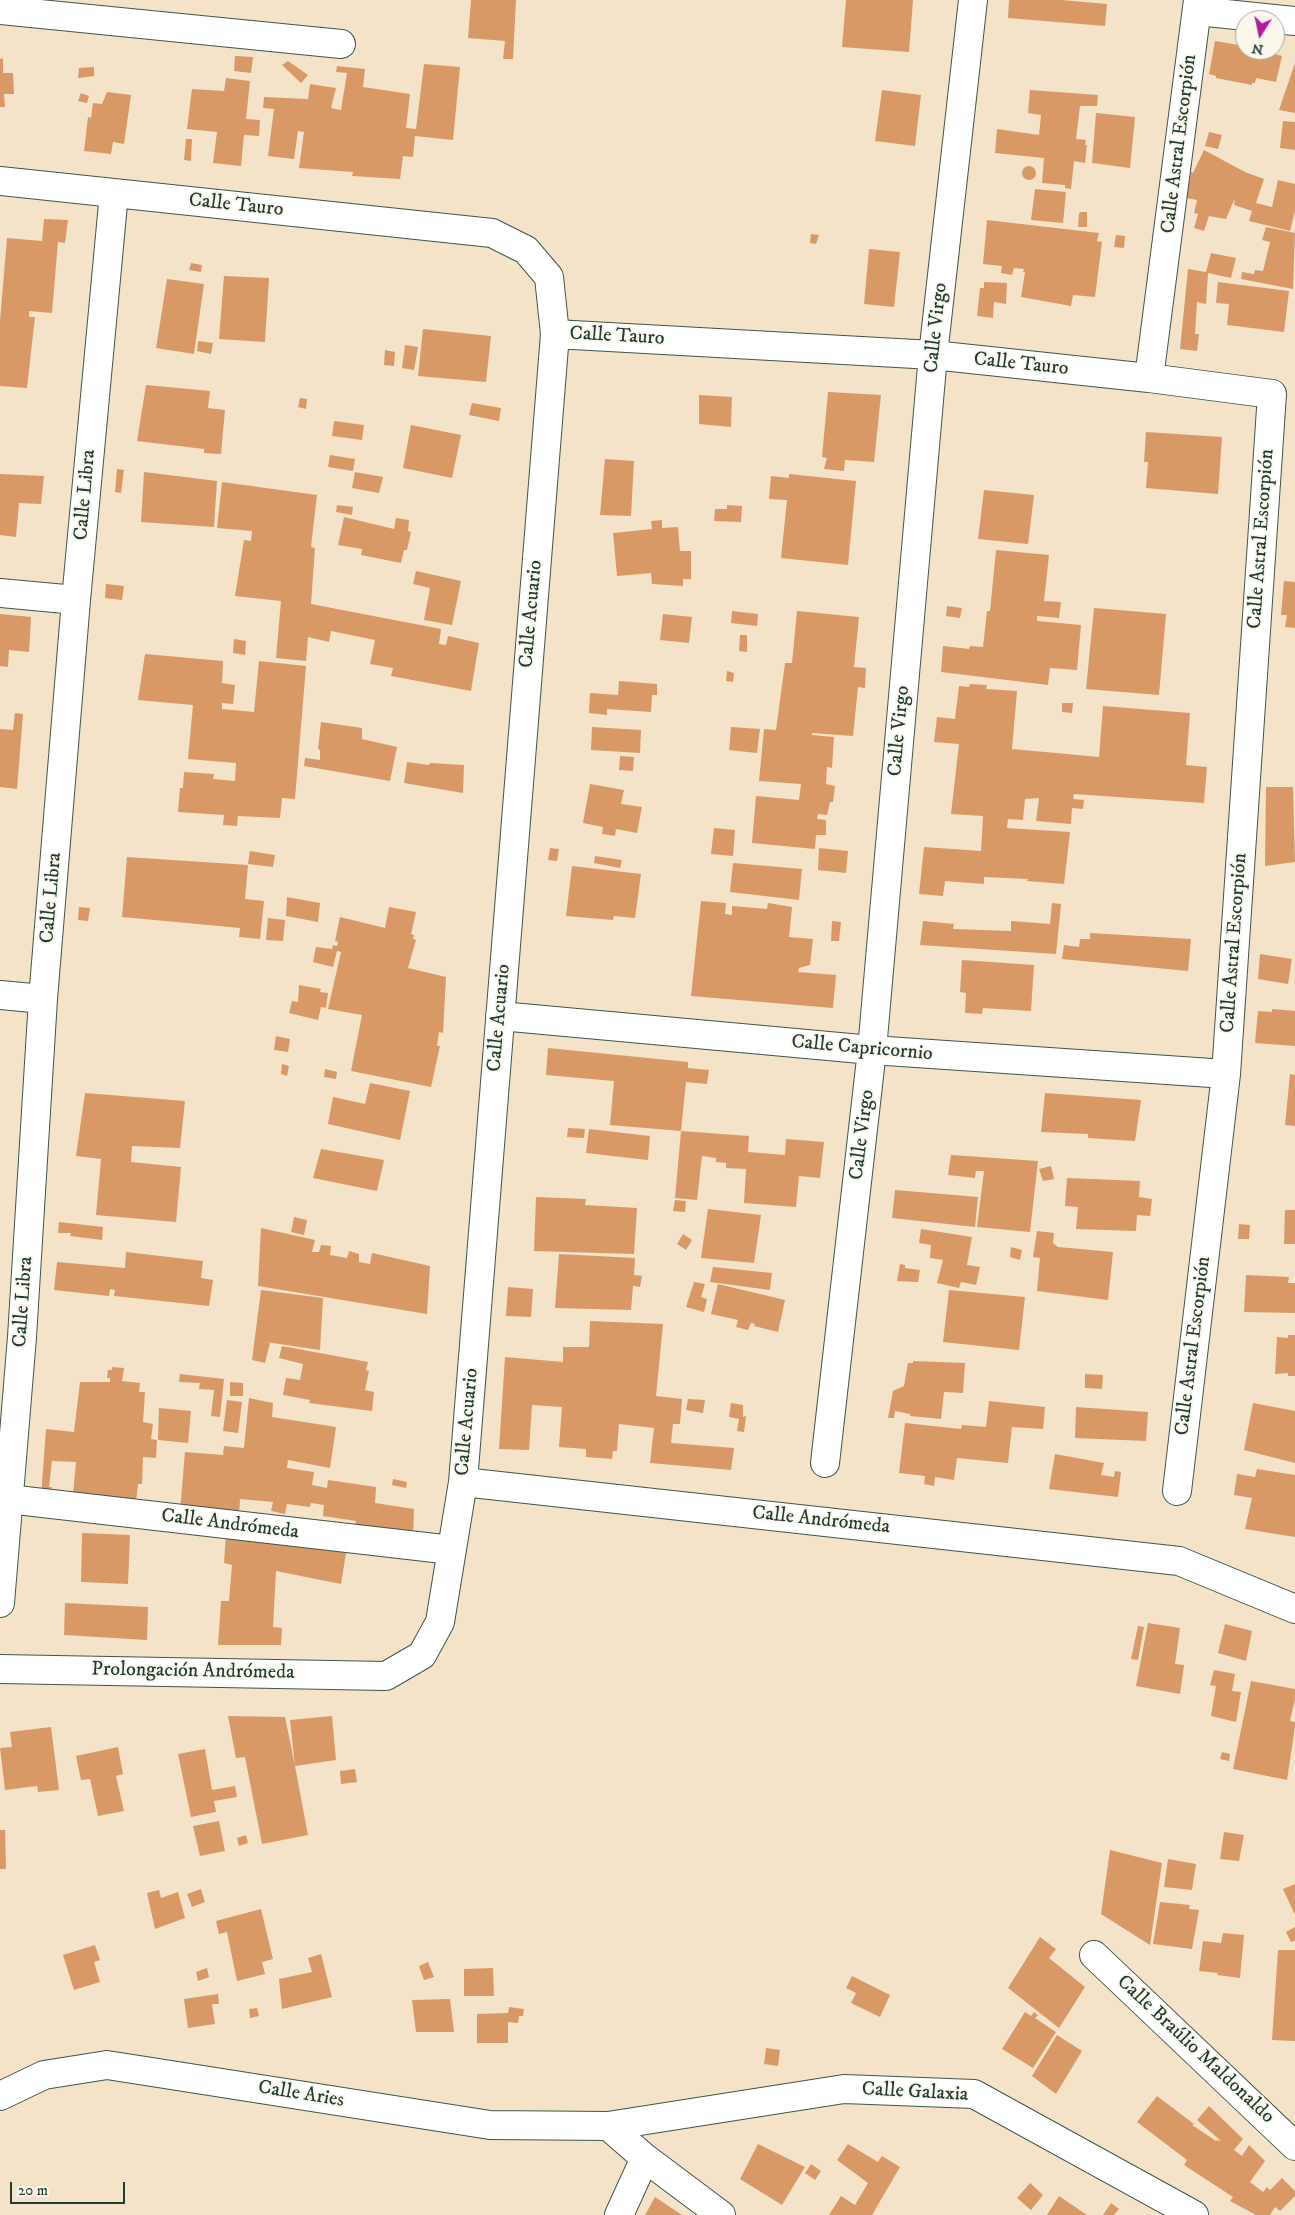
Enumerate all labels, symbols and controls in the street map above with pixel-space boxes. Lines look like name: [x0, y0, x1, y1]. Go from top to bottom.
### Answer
north arrow: [1235, 10, 1285, 60]
text: N: [1250, 39, 1265, 59]
street label: Calle Astral Escorpión: [1157, 53, 1203, 235]
street label: Calle Tauro: [188, 189, 284, 223]
street label: Calle Virgo: [920, 282, 954, 374]
street label: Calle Tauro: [569, 323, 665, 351]
street label: Calle Tauro: [973, 348, 1069, 382]
street label: Calle Astral Escorpión: [1244, 448, 1280, 630]
street label: Calle Libra: [70, 449, 102, 541]
street label: Calle Acuario: [515, 559, 549, 669]
street label: Calle Virgo: [884, 685, 916, 777]
street label: Calle Libra: [36, 852, 68, 944]
street label: Calle Astral Escorpión: [1217, 852, 1253, 1034]
street label: Calle Acuario: [483, 963, 517, 1073]
street label: Calle Capricornio: [790, 1031, 934, 1067]
street label: Calle Virgo: [846, 1088, 880, 1182]
street label: Calle Astral Escorpión: [1171, 1255, 1217, 1437]
street label: Calle Libra: [9, 1256, 39, 1348]
street label: Calle Acuario: [451, 1367, 485, 1477]
street label: Calle Andrómeda: [751, 1502, 891, 1540]
street label: Calle Andrómeda: [160, 1505, 300, 1545]
street label: Prolongación Andrómeda: [91, 1658, 295, 1686]
street label: Calle Braúlio Maldonaldo: [1111, 1971, 1279, 2129]
street label: Calle Aries: [256, 2076, 346, 2114]
street label: Calle Galaxia: [861, 2078, 969, 2108]
scale bar: [12, 2172, 128, 2204]
text: 20 m: [18, 2181, 48, 2200]

